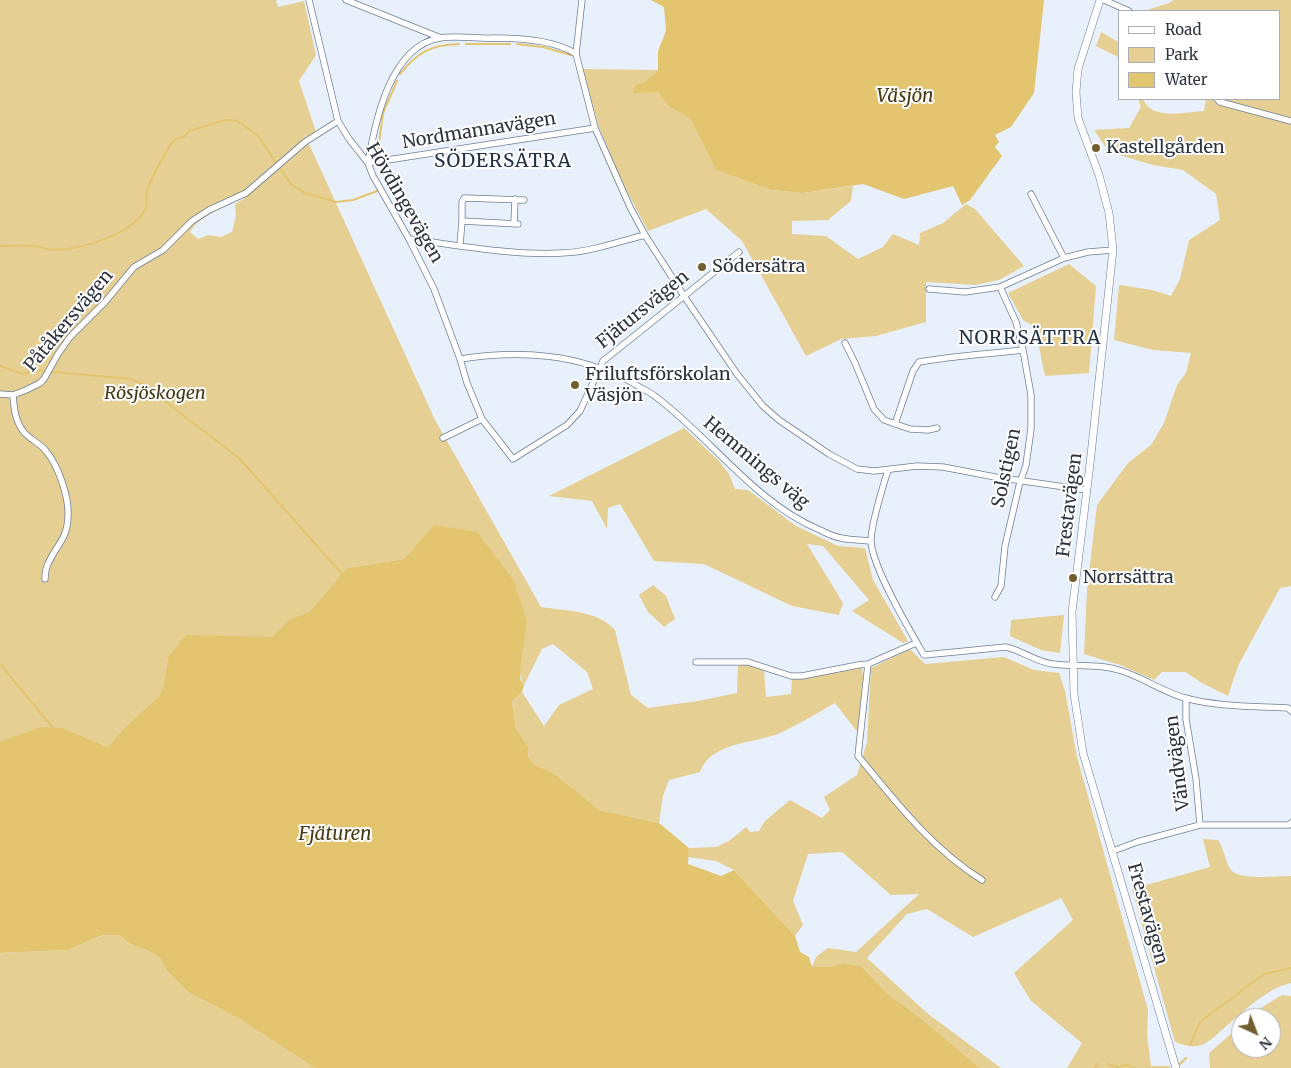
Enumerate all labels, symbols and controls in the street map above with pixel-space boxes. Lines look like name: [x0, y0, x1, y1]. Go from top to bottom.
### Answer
legend: [1118, 10, 1281, 100]
text: Road: [1165, 20, 1201, 39]
text: Park: [1165, 45, 1198, 64]
text: Water: [1165, 70, 1207, 89]
water label: Väsjön: [876, 86, 934, 108]
street label: Nordmannavägen: [401, 108, 557, 154]
place label: Kastellgården: [1106, 137, 1225, 159]
street label: Hövdingevägen: [361, 139, 447, 267]
marker: Kastellgården: [1090, 142, 1102, 154]
district label: SÖDERSÄTRA: [433, 151, 573, 173]
place label: Södersätra: [712, 256, 805, 278]
marker: Södersätra: [696, 261, 708, 273]
street label: Påtåkersvägen: [20, 266, 118, 376]
street label: Fjätursvägen: [592, 266, 694, 354]
district label: NORRSÄTTRA: [957, 328, 1103, 350]
place label: Friluftsförskolan Väsjön: [585, 364, 731, 406]
marker: Friluftsförskolan Väsjön: [569, 379, 581, 391]
park label: Rösjöskogen: [104, 383, 206, 405]
street label: Hemmings väg: [699, 412, 813, 514]
street label: Solstigen: [988, 426, 1026, 510]
street label: Frestavägen: [1053, 452, 1087, 558]
place label: Norrsättra: [1083, 567, 1174, 589]
marker: Norrsättra: [1067, 572, 1079, 584]
street label: Vändvägen: [1161, 714, 1195, 812]
water label: Fjäturen: [299, 824, 371, 846]
street label: Frestavägen: [1122, 861, 1172, 967]
north arrow: [1231, 1008, 1281, 1058]
text: N: [1255, 1033, 1276, 1054]

